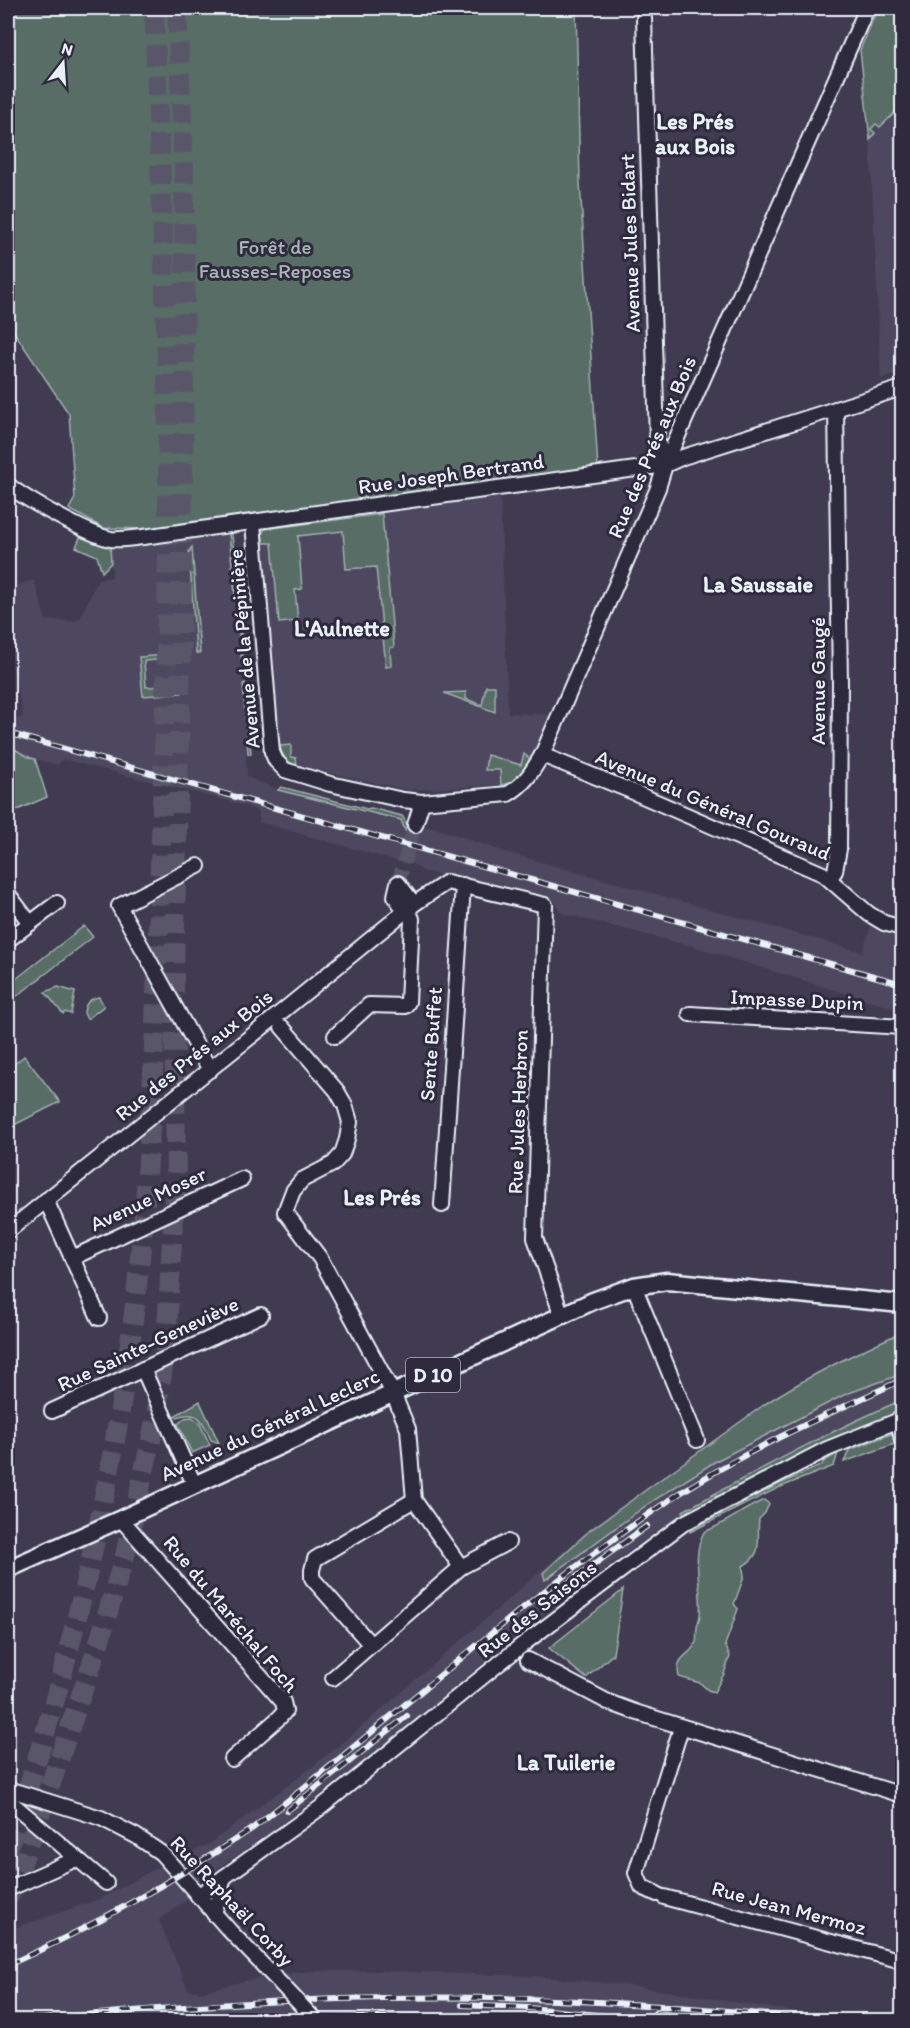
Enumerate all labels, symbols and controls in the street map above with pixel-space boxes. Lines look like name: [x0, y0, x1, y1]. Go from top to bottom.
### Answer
north arrow: [33, 33, 93, 93]
text: N: [59, 38, 75, 60]
district label: Les Prés aux Bois: [655, 108, 735, 160]
street label: Avenue Jules Bidart: [614, 153, 645, 333]
park label: Forêt de Fausses-Reposes: [199, 234, 351, 283]
street label: Rue des Prés aux Bois: [602, 352, 701, 542]
street label: Rue Joseph Bertrand: [357, 448, 545, 499]
street label: Avenue de la Pépinière: [222, 548, 265, 750]
district label: La Saussaie: [703, 571, 813, 598]
district label: L'Aulnette: [294, 615, 390, 642]
street label: Avenue Gaugé: [805, 617, 830, 745]
street label: Avenue du Général Gouraud: [592, 744, 834, 865]
street label: Rue des Prés aux Bois: [110, 983, 277, 1126]
street label: Impasse Dupin: [730, 984, 864, 1015]
street label: Sente Buffet: [414, 986, 447, 1102]
street label: Rue Jules Herbron: [502, 1029, 533, 1195]
street label: Avenue Moser: [86, 1160, 210, 1236]
district label: Les Prés: [343, 1184, 421, 1211]
street label: Rue Sainte-Geneviève: [53, 1291, 242, 1396]
road number: D 10: [406, 1358, 460, 1392]
street label: Avenue du Général Leclerc: [156, 1363, 383, 1486]
street label: Rue du Maréchal Foch: [158, 1530, 305, 1698]
street label: Rue des Saisons: [472, 1554, 601, 1663]
district label: La Tuilerie: [517, 1749, 616, 1776]
street label: Rue Raphaël Corby: [165, 1830, 299, 1971]
street label: Rue Jean Mermoz: [709, 1875, 869, 1940]

